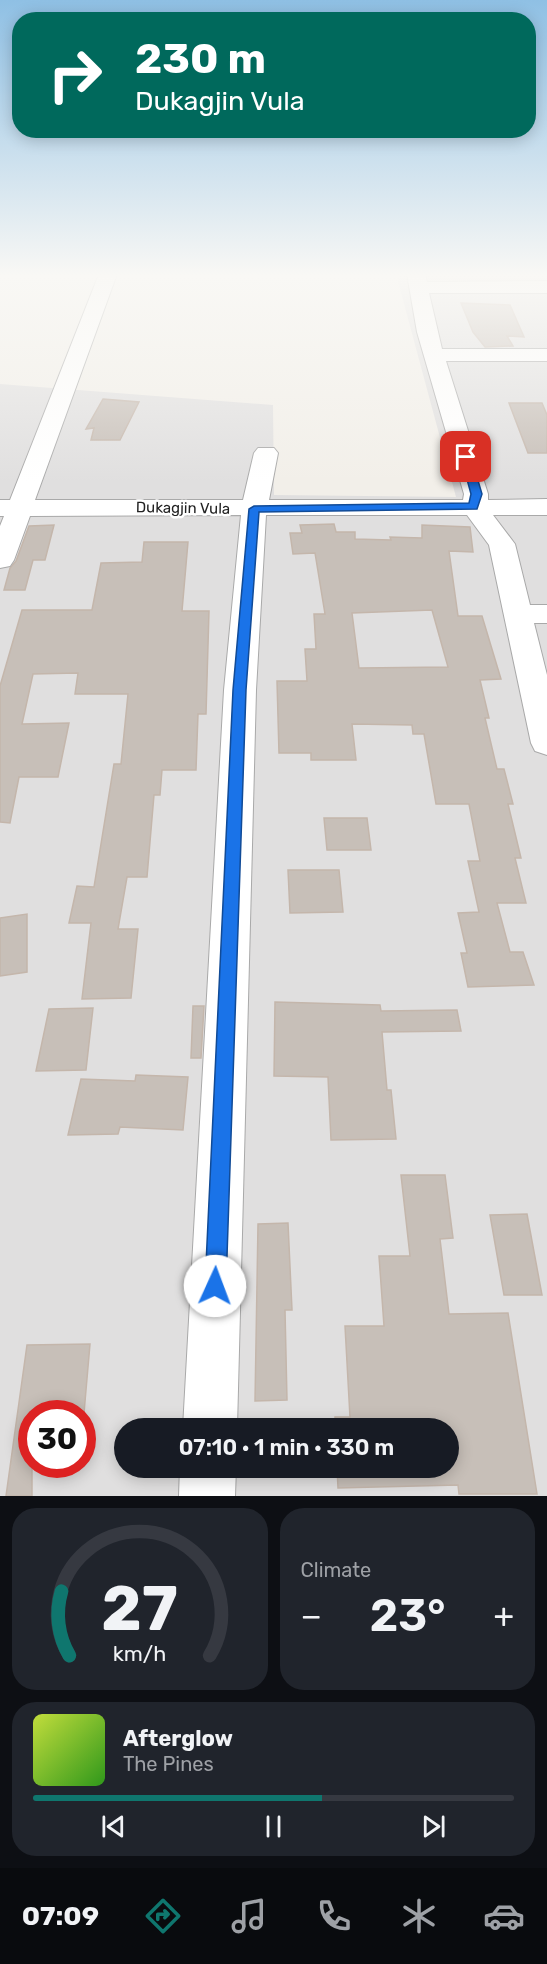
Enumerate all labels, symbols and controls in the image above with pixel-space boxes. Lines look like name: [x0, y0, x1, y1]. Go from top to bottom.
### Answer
text: 230 m: [135, 34, 266, 84]
icon: right: [36, 36, 114, 114]
text: Dukagjin Vula: [135, 85, 305, 117]
pin: [440, 431, 491, 482]
icon: arrive: [449, 440, 482, 473]
street label: Dukagjin Vula: [136, 498, 230, 518]
position arrow: [183, 1254, 247, 1318]
speed limit sign: 30: [18, 1400, 96, 1478]
text: 07:10 · 1 min · 330 m: [179, 1434, 394, 1461]
text: Climate: [301, 1558, 371, 1582]
text: 27: [102, 1572, 178, 1646]
text: 23°: [370, 1589, 446, 1642]
text: −: [301, 1596, 322, 1635]
text: +: [493, 1596, 514, 1635]
text: km/h: [113, 1641, 167, 1666]
text: Afterglow: [123, 1725, 233, 1752]
text: The Pines: [123, 1752, 214, 1776]
icon: previous: [97, 1810, 130, 1843]
icon: pause: [257, 1810, 290, 1843]
icon: next: [417, 1810, 450, 1843]
icon: directions: [142, 1895, 184, 1937]
icon: music: [228, 1895, 270, 1937]
icon: phone: [313, 1895, 355, 1937]
icon: climate: [398, 1895, 440, 1937]
icon: car: [483, 1895, 525, 1937]
text: 07:09: [22, 1900, 99, 1932]

